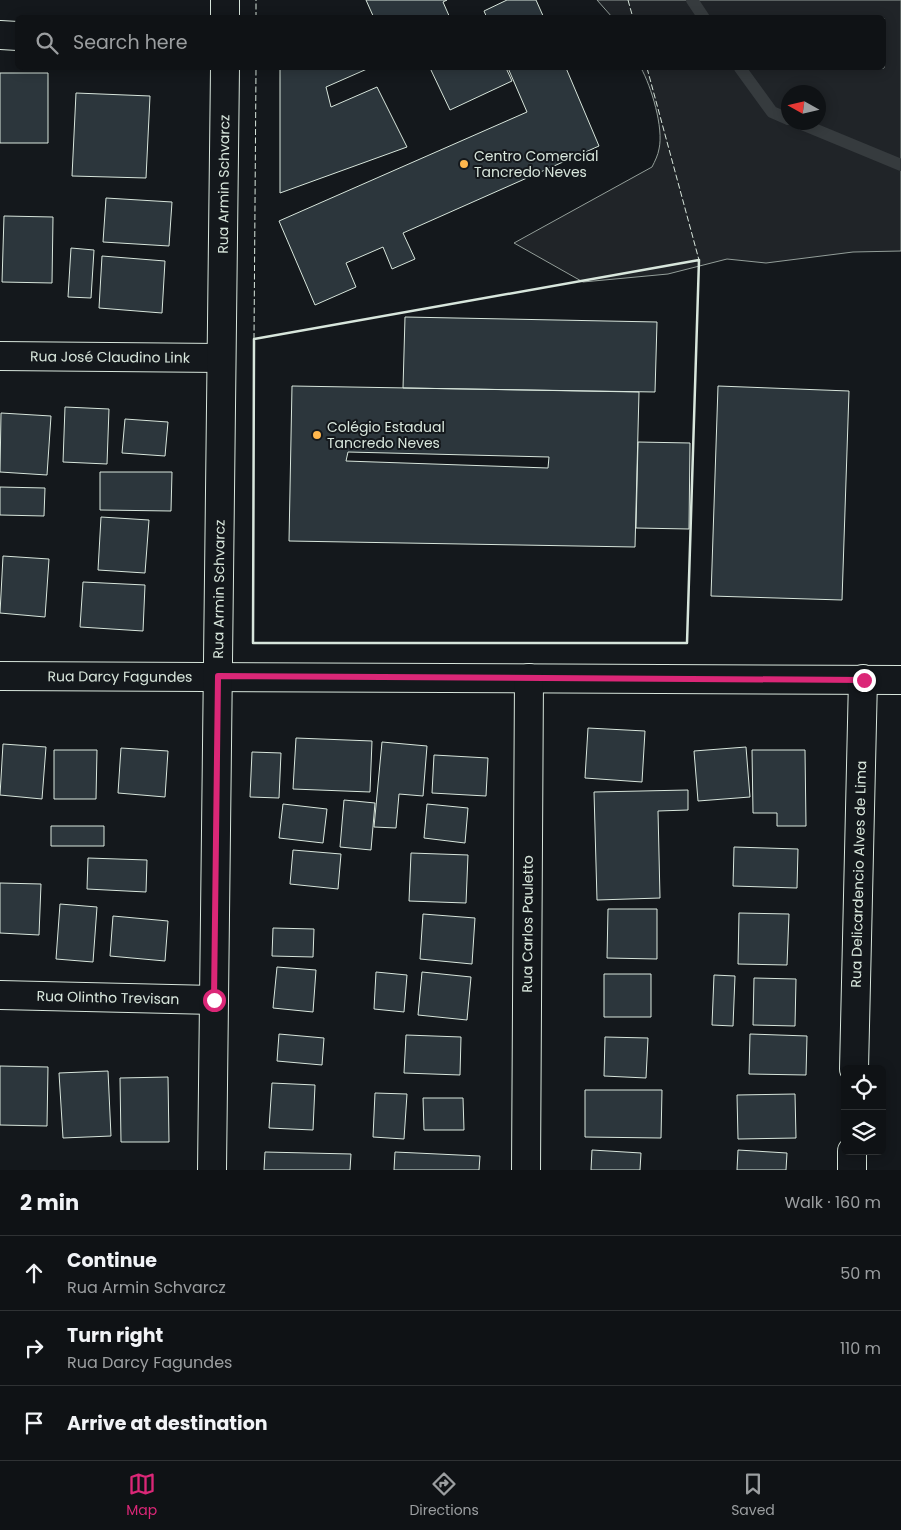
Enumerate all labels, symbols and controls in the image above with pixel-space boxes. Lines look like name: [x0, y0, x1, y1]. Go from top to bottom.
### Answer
search box: [15, 15, 886, 70]
icon: search: [33, 29, 61, 57]
text: Search here: [73, 29, 187, 56]
north arrow: [781, 85, 826, 130]
street label: Rua Armin Schvarcz: [213, 114, 234, 254]
place label: Centro Comercial Tancredo Neves: [474, 146, 598, 182]
marker: Centro Comercial Tancredo Neves: [458, 158, 470, 170]
street label: Rua José Claudino Link: [30, 346, 191, 368]
place label: Colégio Estadual Tancredo Neves: [327, 417, 445, 453]
marker: Colégio Estadual Tancredo Neves: [311, 429, 323, 441]
street label: Rua Armin Schvarcz: [208, 519, 230, 659]
street label: Rua Darcy Fagundes: [48, 666, 192, 687]
route end: [853, 669, 876, 692]
street label: Rua Delicardencio Alves de Lima: [846, 760, 871, 988]
street label: Rua Carlos Pauletto: [517, 855, 538, 993]
street label: Rua Olintho Trevisan: [36, 986, 180, 1009]
route start: [203, 989, 226, 1012]
map controls: [841, 1065, 886, 1155]
button: locate: [841, 1065, 886, 1110]
button: layers: [841, 1110, 886, 1155]
text: 2 min: [20, 1188, 79, 1217]
text: Walk · 160 m: [784, 1191, 881, 1214]
text: Continue: [67, 1247, 157, 1274]
icon: ahead: [20, 1259, 48, 1287]
text: 50 m: [840, 1262, 881, 1285]
text: Rua Armin Schvarcz: [67, 1276, 226, 1299]
text: Turn right: [67, 1322, 163, 1349]
icon: right: [20, 1334, 48, 1362]
text: 110 m: [840, 1337, 881, 1360]
text: Rua Darcy Fagundes: [67, 1351, 232, 1374]
icon: arrive: [20, 1409, 48, 1437]
text: Arrive at destination: [67, 1410, 268, 1437]
tab: Map: [126, 1470, 157, 1521]
tab: Directions: [409, 1470, 479, 1521]
tab: Saved: [731, 1470, 775, 1521]

